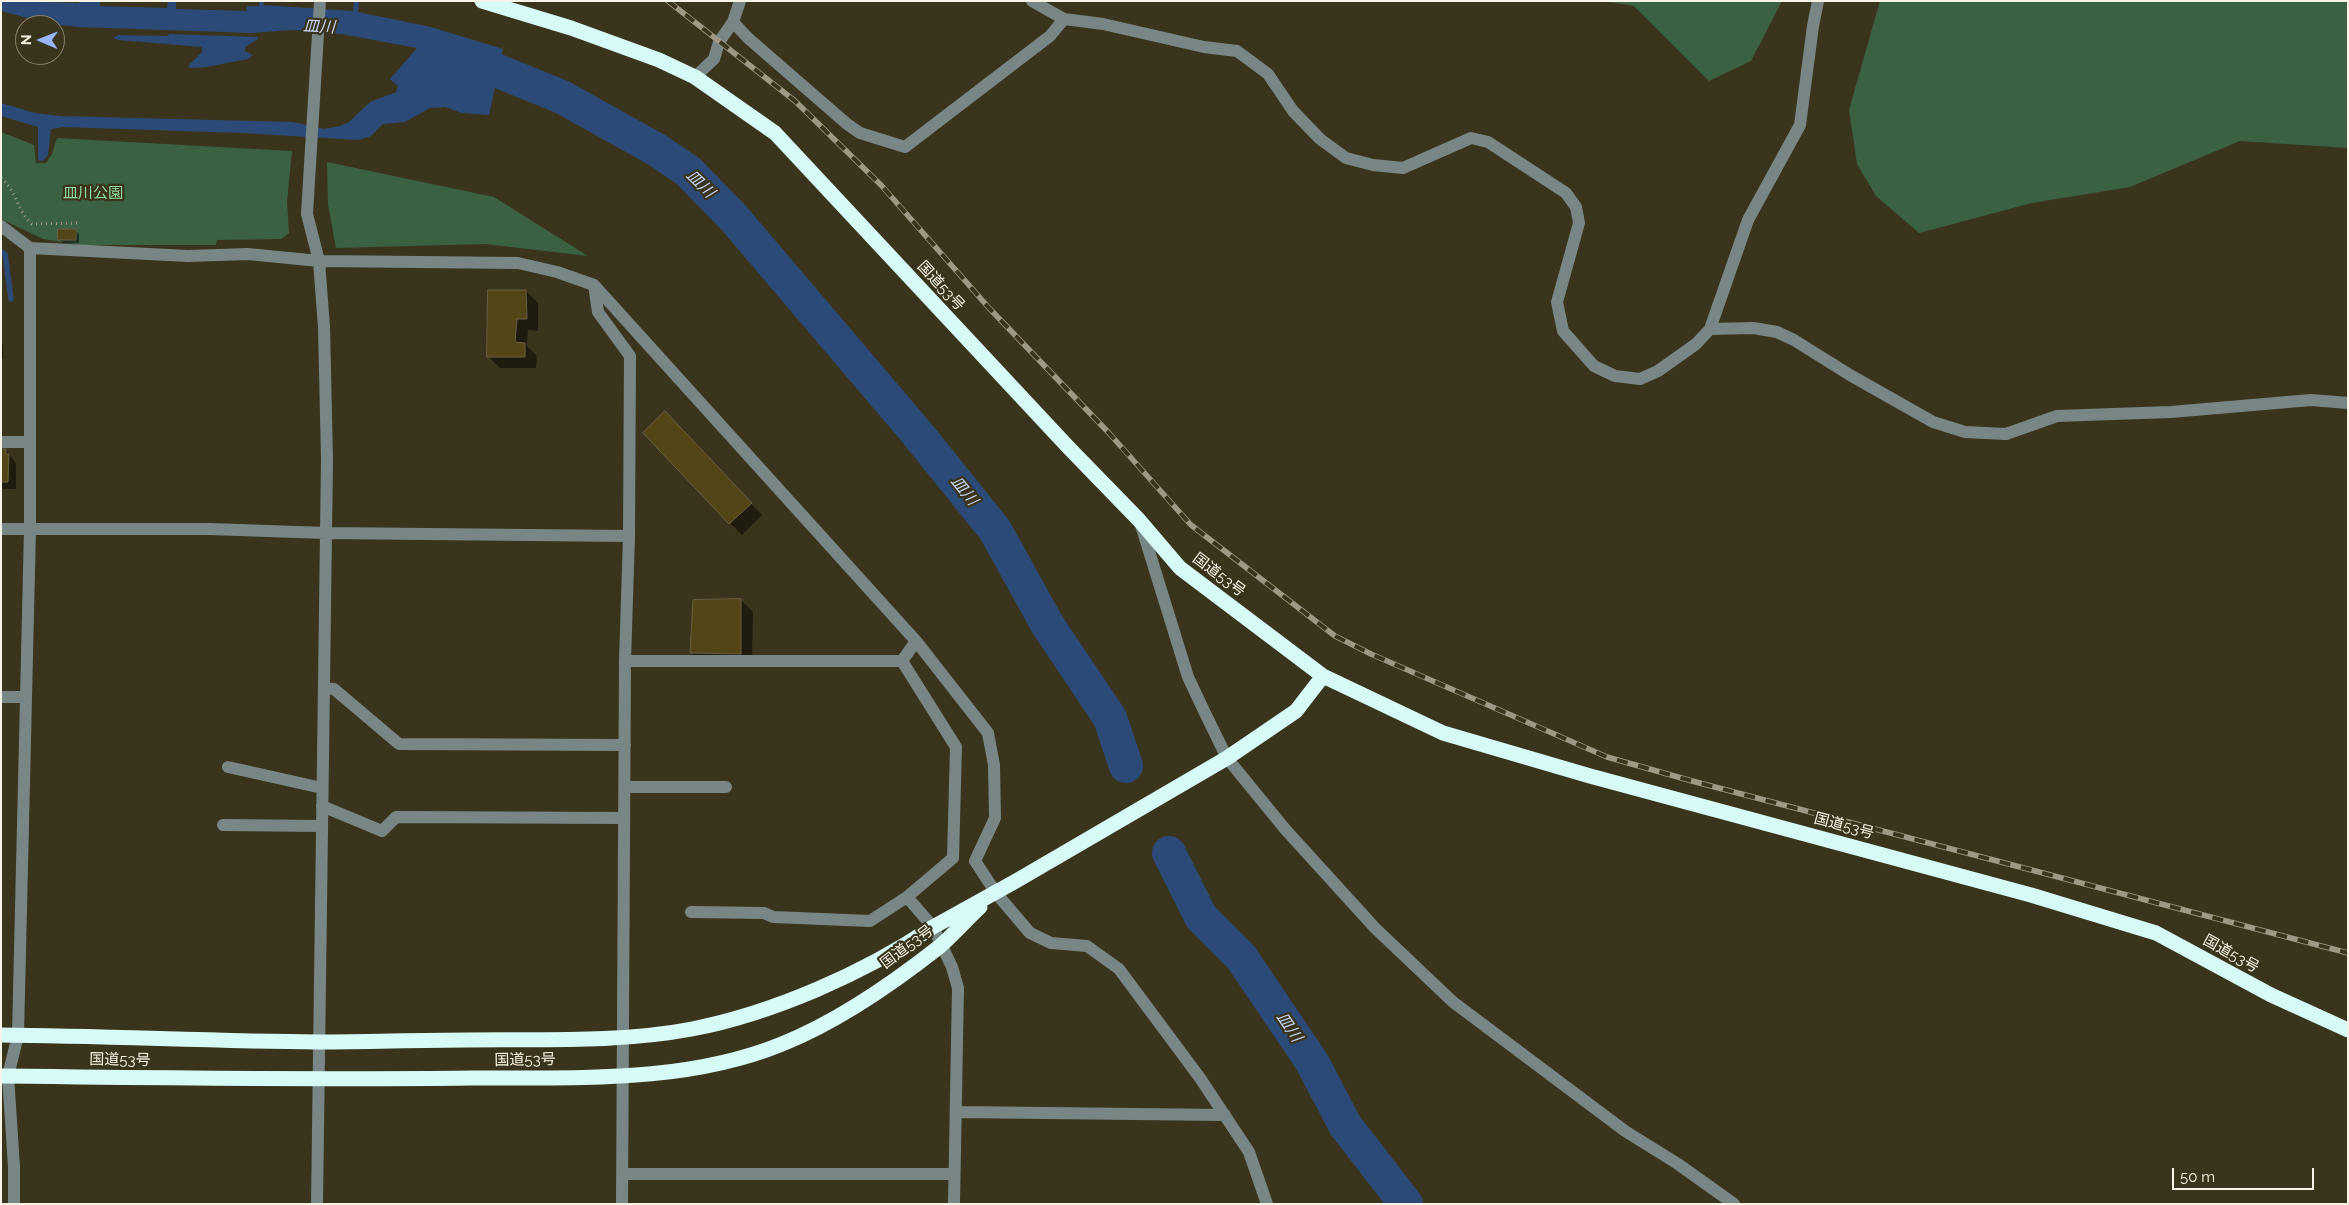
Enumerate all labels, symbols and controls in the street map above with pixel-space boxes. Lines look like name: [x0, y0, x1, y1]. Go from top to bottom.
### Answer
north arrow: [15, 15, 65, 65]
water label: 皿川: [303, 17, 335, 37]
text: N: [18, 34, 34, 45]
water label: 皿川: [682, 166, 718, 202]
park label: 皿川公園: [63, 184, 123, 202]
street label: 国道53号: [914, 257, 968, 315]
water label: 皿川: [946, 473, 982, 509]
street label: 国道53号: [1189, 549, 1249, 601]
street label: 国道53号: [1812, 809, 1876, 843]
street label: 国道53号: [877, 921, 937, 973]
street label: 国道53号: [2200, 931, 2262, 977]
water label: 皿川: [1272, 1008, 1306, 1046]
street label: 国道53号: [89, 1050, 151, 1070]
street label: 国道53号: [494, 1050, 556, 1070]
scale bar: [2174, 1158, 2316, 1190]
text: 50 m: [2180, 1168, 2215, 1186]

